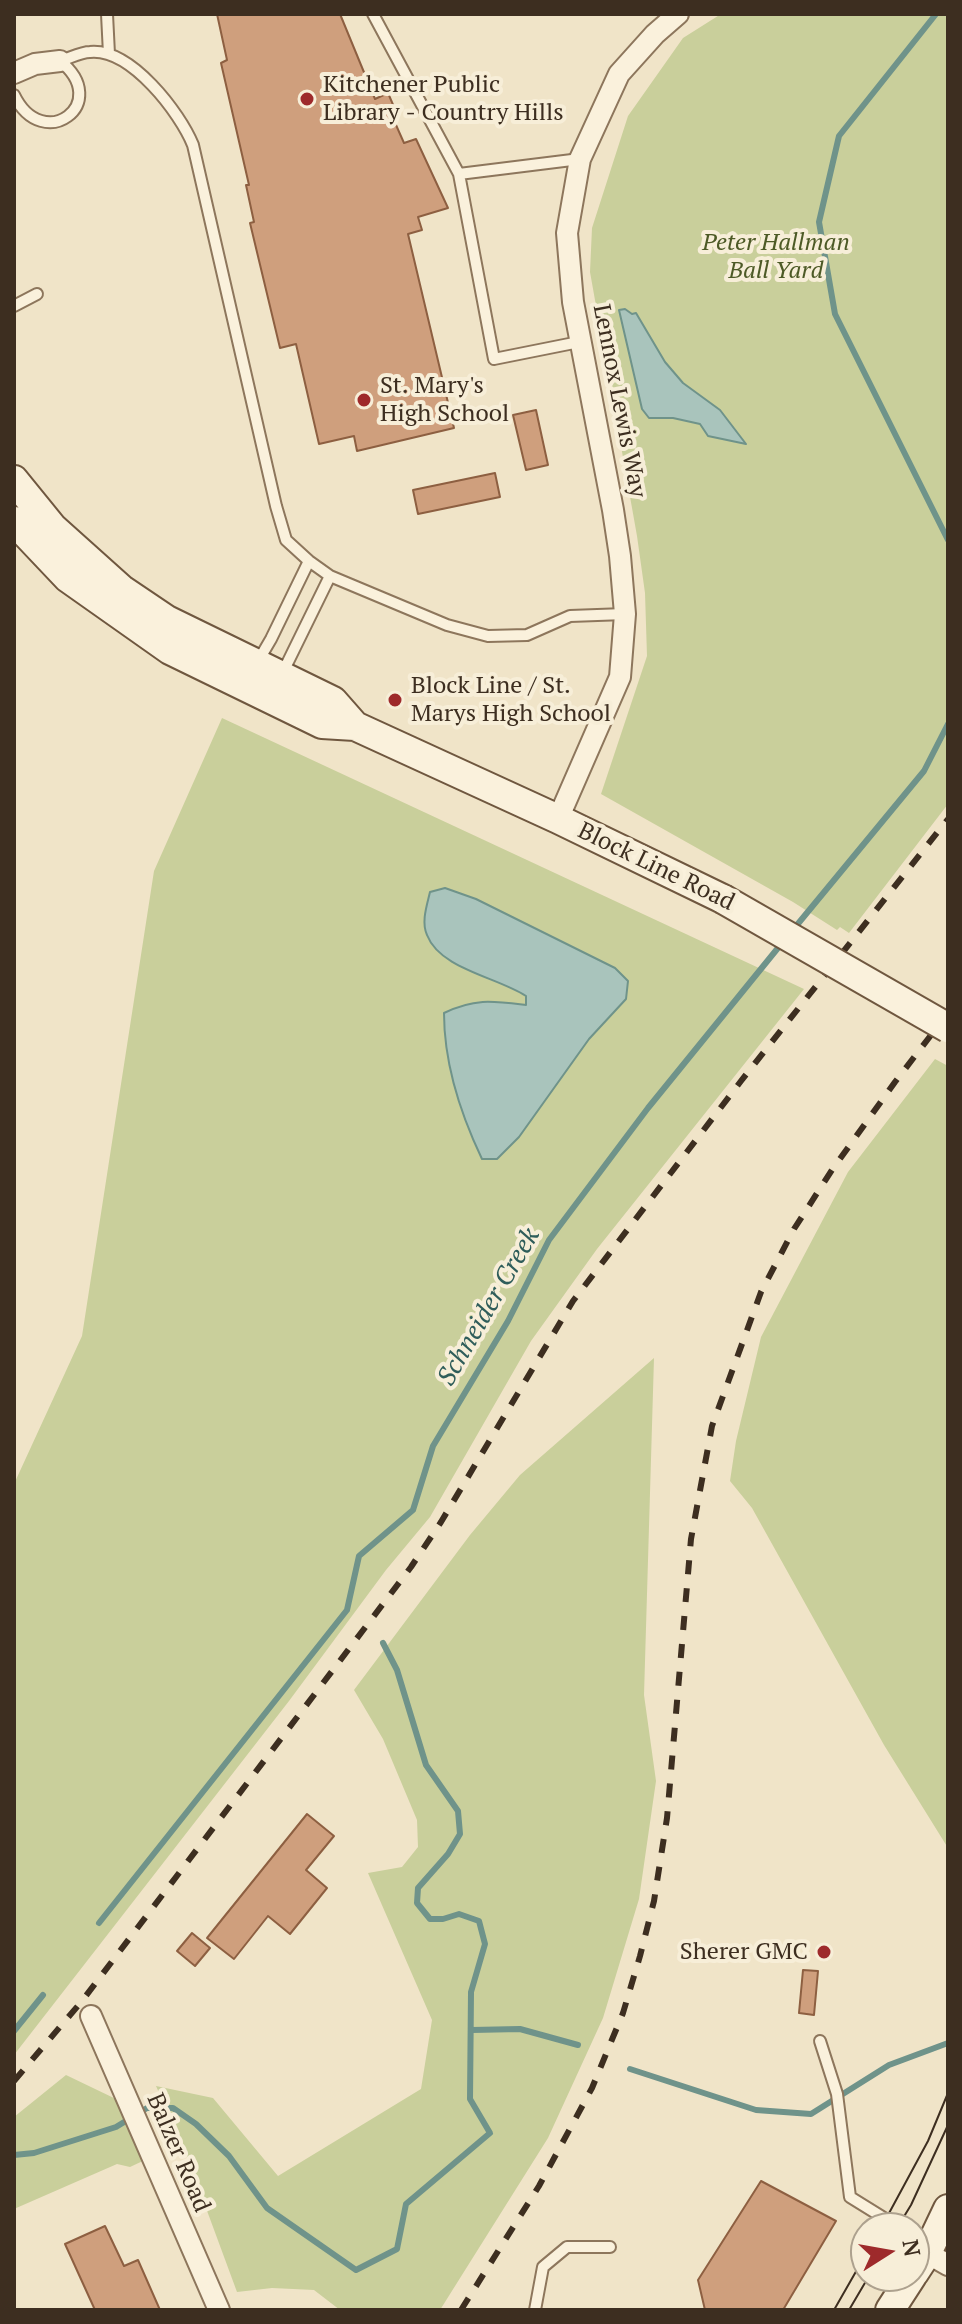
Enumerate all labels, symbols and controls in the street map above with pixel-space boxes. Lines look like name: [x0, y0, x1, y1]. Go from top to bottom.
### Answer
place label: Kitchener Public Library - Country Hills: [323, 71, 564, 127]
marker: Kitchener Public Library - Country Hills: [298, 90, 316, 108]
park label: Peter Hallman Ball Yard: [702, 229, 850, 285]
street label: Lennox Lewis Way: [586, 302, 652, 500]
place label: St. Mary's High School: [380, 372, 509, 428]
marker: St. Mary's High School: [355, 391, 373, 409]
place label: Block Line / St. Marys High School: [411, 672, 611, 728]
marker: Block Line / St. Marys High School: [386, 691, 404, 709]
street label: Block Line Road: [573, 817, 739, 917]
water label: Schneider Creek: [431, 1223, 547, 1391]
place label: Sherer GMC: [680, 1938, 808, 1966]
marker: Sherer GMC: [815, 1943, 833, 1961]
street label: Balzer Road: [140, 2089, 216, 2217]
north arrow: [850, 2212, 930, 2292]
text: N: [896, 2237, 928, 2259]

